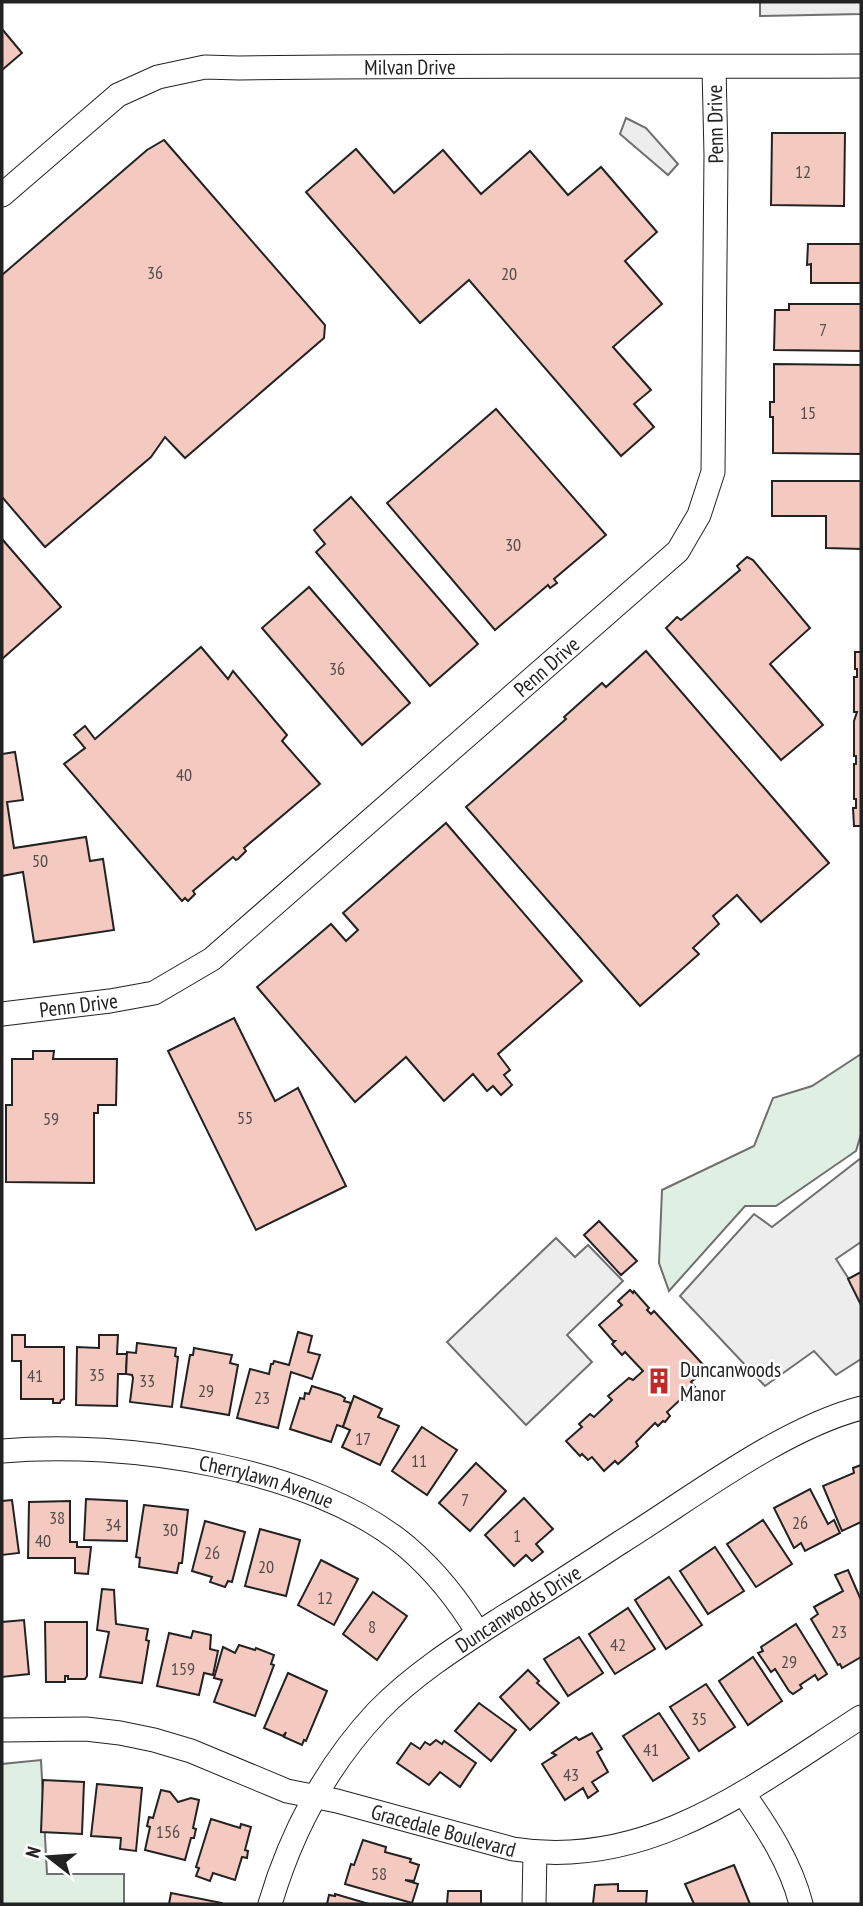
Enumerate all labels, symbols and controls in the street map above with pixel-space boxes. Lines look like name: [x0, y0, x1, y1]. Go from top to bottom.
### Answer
street label: Milvan Drive: [364, 53, 456, 80]
street label: Penn Drive: [701, 84, 729, 164]
house number: 12: [795, 160, 811, 183]
house number: 36: [147, 261, 163, 284]
house number: 20: [501, 262, 517, 285]
house number: 7: [819, 318, 827, 341]
house number: 15: [800, 401, 816, 424]
house number: 30: [505, 533, 521, 556]
street label: Penn Drive: [508, 630, 585, 702]
house number: 36: [329, 657, 345, 680]
house number: 40: [176, 763, 192, 786]
house number: 50: [32, 849, 48, 872]
street label: Penn Drive: [38, 986, 120, 1023]
house number: 55: [237, 1106, 253, 1129]
house number: 59: [43, 1107, 59, 1130]
place label: Duncanwoods Manor: [680, 1356, 781, 1407]
house number: 35: [89, 1363, 105, 1386]
house number: 41: [27, 1364, 43, 1387]
building icon: Duncanwoods Manor: [644, 1366, 674, 1396]
house number: 33: [139, 1369, 155, 1392]
house number: 29: [198, 1379, 214, 1402]
house number: 23: [254, 1386, 270, 1409]
house number: 17: [355, 1427, 371, 1450]
street label: Cherrylawn Avenue: [197, 1449, 338, 1514]
house number: 11: [411, 1449, 427, 1472]
house number: 7: [461, 1488, 469, 1511]
house number: 38: [49, 1506, 65, 1529]
house number: 26: [792, 1511, 808, 1534]
house number: 34: [105, 1513, 121, 1536]
house number: 30: [162, 1518, 178, 1541]
house number: 1: [513, 1524, 521, 1547]
house number: 40: [35, 1529, 51, 1552]
house number: 26: [204, 1541, 220, 1564]
house number: 20: [258, 1555, 274, 1578]
street label: Duncanwoods Drive: [450, 1558, 586, 1658]
house number: 12: [317, 1586, 333, 1609]
house number: 8: [368, 1615, 376, 1638]
house number: 23: [831, 1620, 847, 1643]
house number: 42: [610, 1633, 626, 1656]
house number: 29: [781, 1650, 797, 1673]
house number: 159: [171, 1657, 195, 1680]
house number: 35: [691, 1707, 707, 1730]
house number: 41: [643, 1738, 659, 1761]
house number: 43: [563, 1763, 579, 1786]
street label: Gracedale Boulevard: [368, 1797, 519, 1863]
house number: 156: [156, 1820, 180, 1843]
north arrow: [14, 1822, 84, 1892]
text: N: [20, 1844, 46, 1860]
house number: 58: [371, 1862, 387, 1885]

